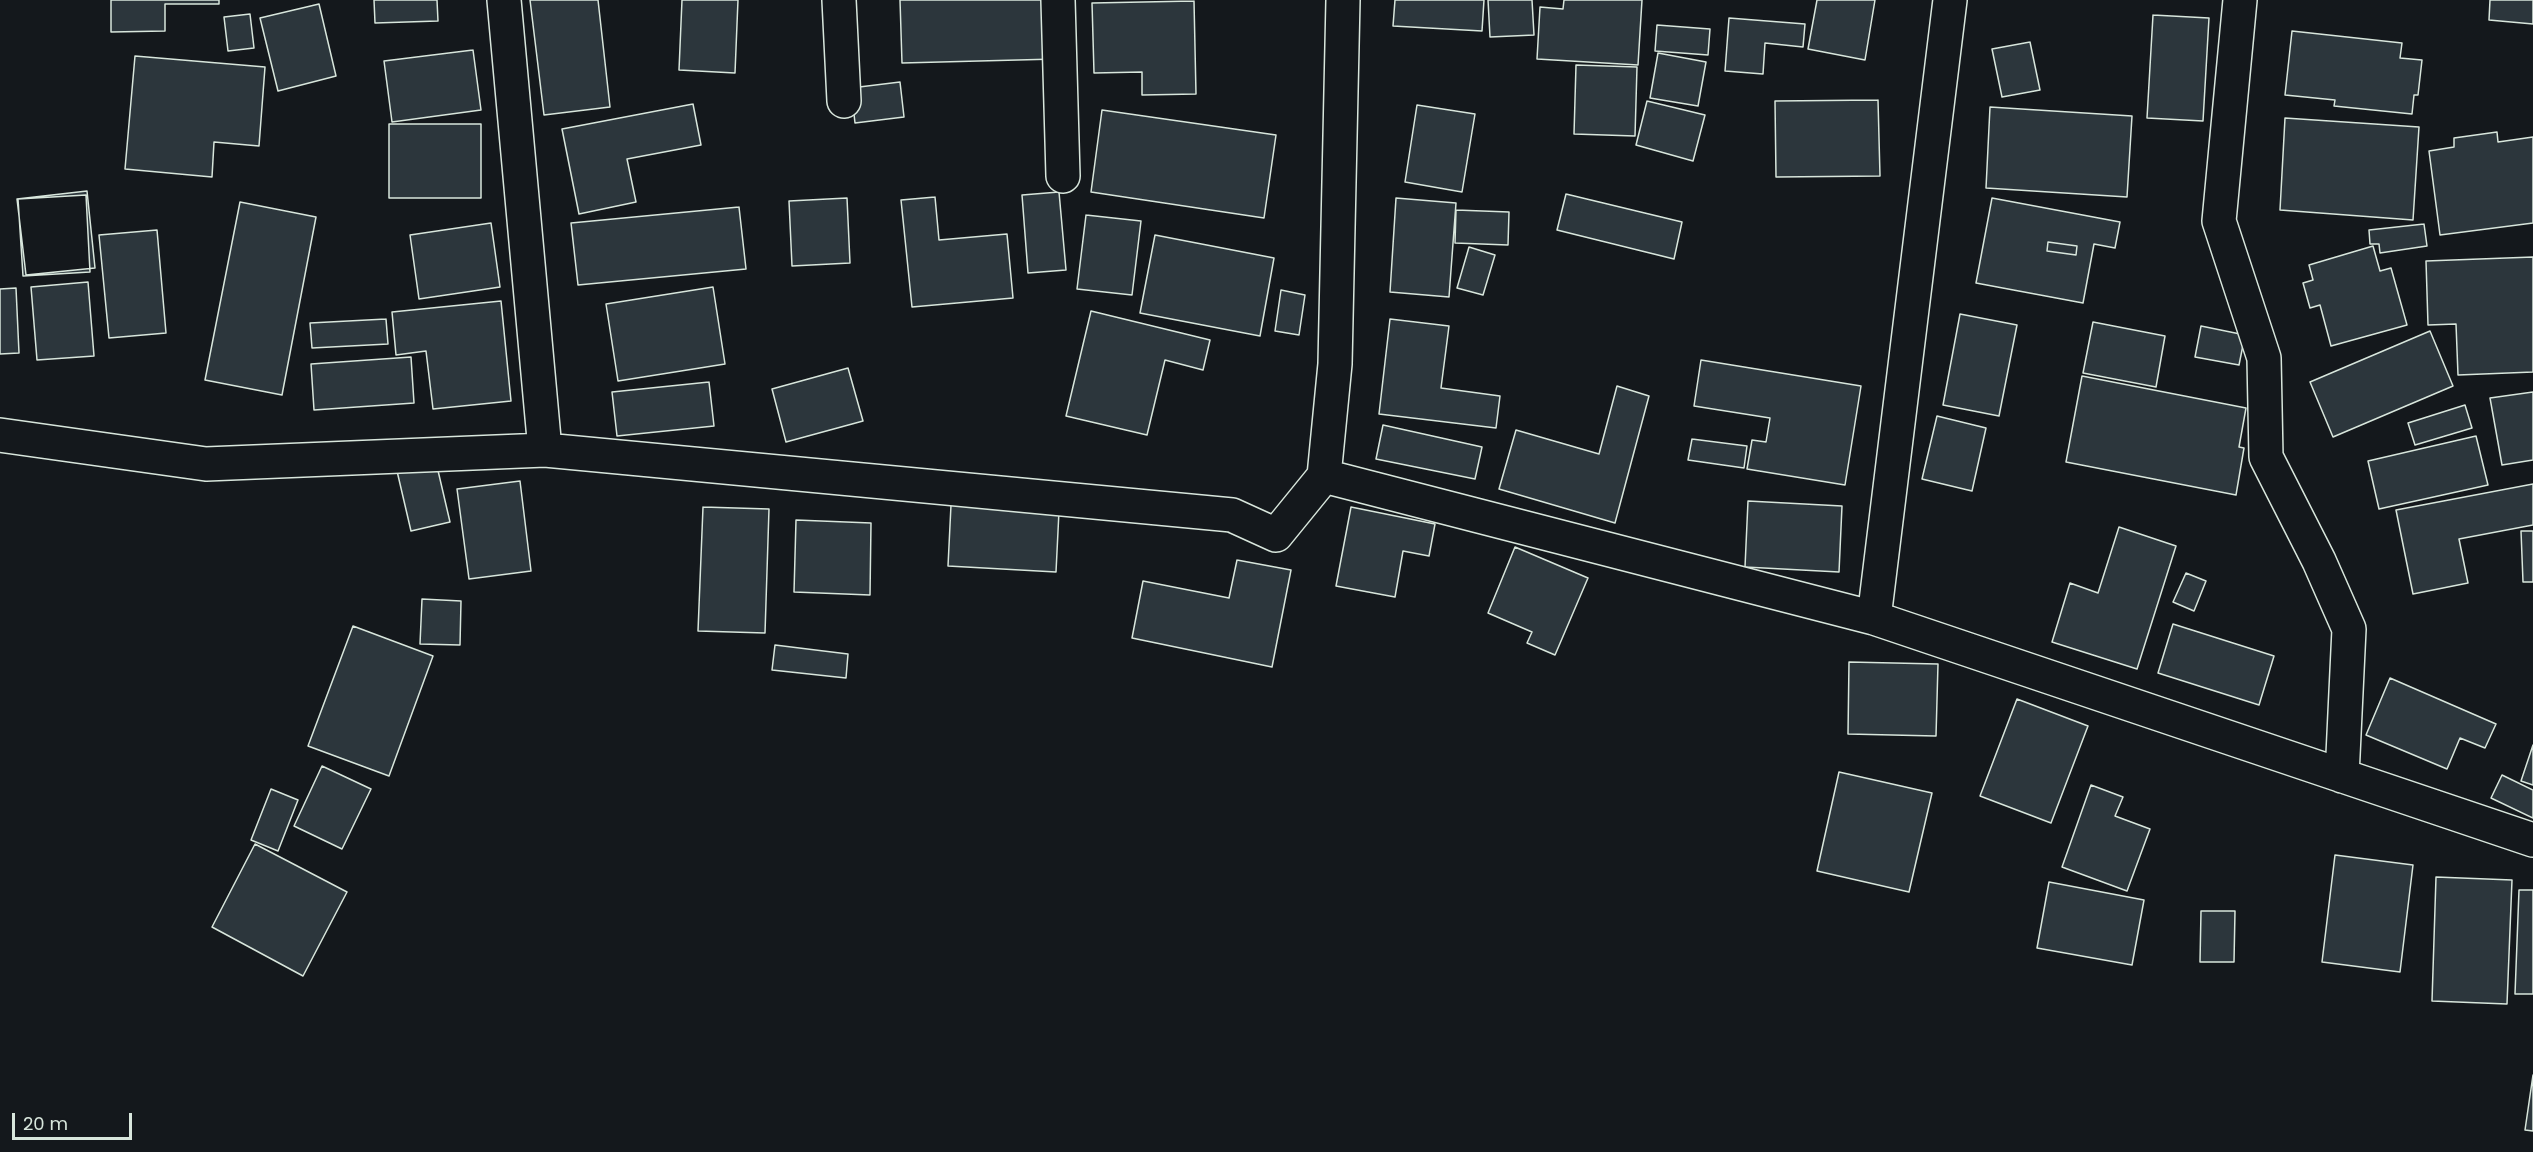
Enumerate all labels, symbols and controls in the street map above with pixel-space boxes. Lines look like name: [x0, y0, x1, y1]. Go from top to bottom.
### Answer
scale bar: [15, 1101, 135, 1139]
text: 20 m: [23, 1111, 68, 1136]

